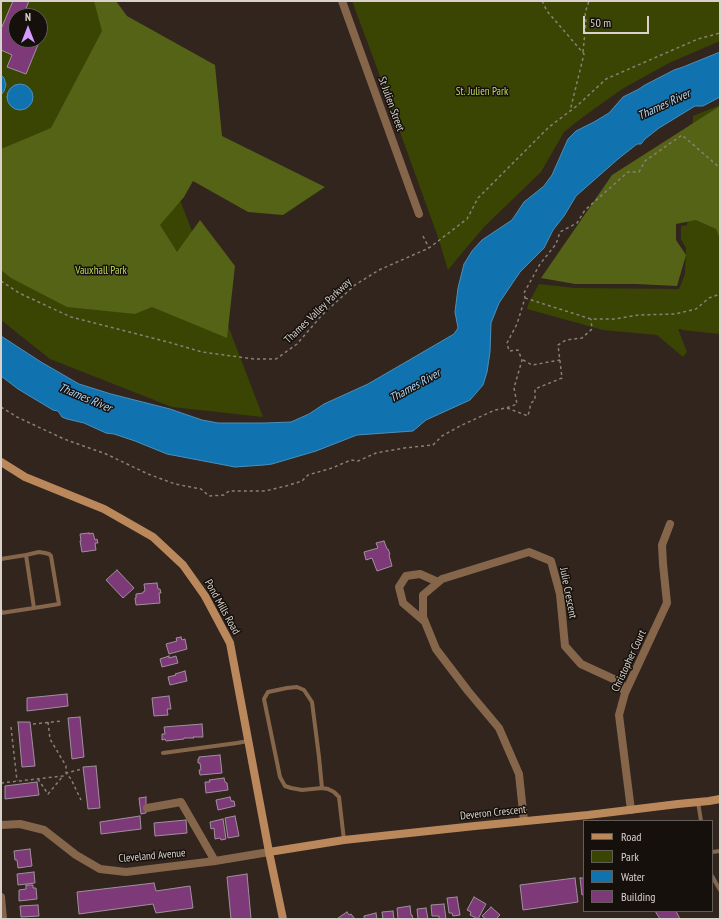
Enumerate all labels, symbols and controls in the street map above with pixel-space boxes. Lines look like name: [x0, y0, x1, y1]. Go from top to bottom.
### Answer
north arrow: [8, 8, 48, 48]
scale bar: [585, 8, 651, 34]
text: N: [25, 10, 31, 24]
text: 50 m: [590, 15, 611, 30]
street label: St Julien Street: [375, 75, 407, 133]
park label: St. Julien Park: [456, 85, 508, 99]
water label: Thames River: [636, 87, 692, 123]
park label: Vauxhall Park: [75, 264, 127, 278]
street label: Thames Valley Parkway: [282, 276, 354, 346]
water label: Thames River: [387, 366, 443, 406]
water label: Thames River: [56, 380, 114, 416]
street label: Julie Crescent: [557, 566, 579, 620]
street label: Pond Mills Road: [202, 577, 242, 637]
street label: Christopher Court: [609, 628, 649, 694]
street label: Deveron Crescent: [459, 803, 527, 823]
legend: [583, 820, 713, 912]
text: Road: [621, 829, 641, 844]
street label: Cleveland Avenue: [118, 846, 186, 866]
text: Park: [621, 849, 639, 864]
text: Water: [621, 869, 645, 884]
text: Building: [621, 889, 656, 904]

